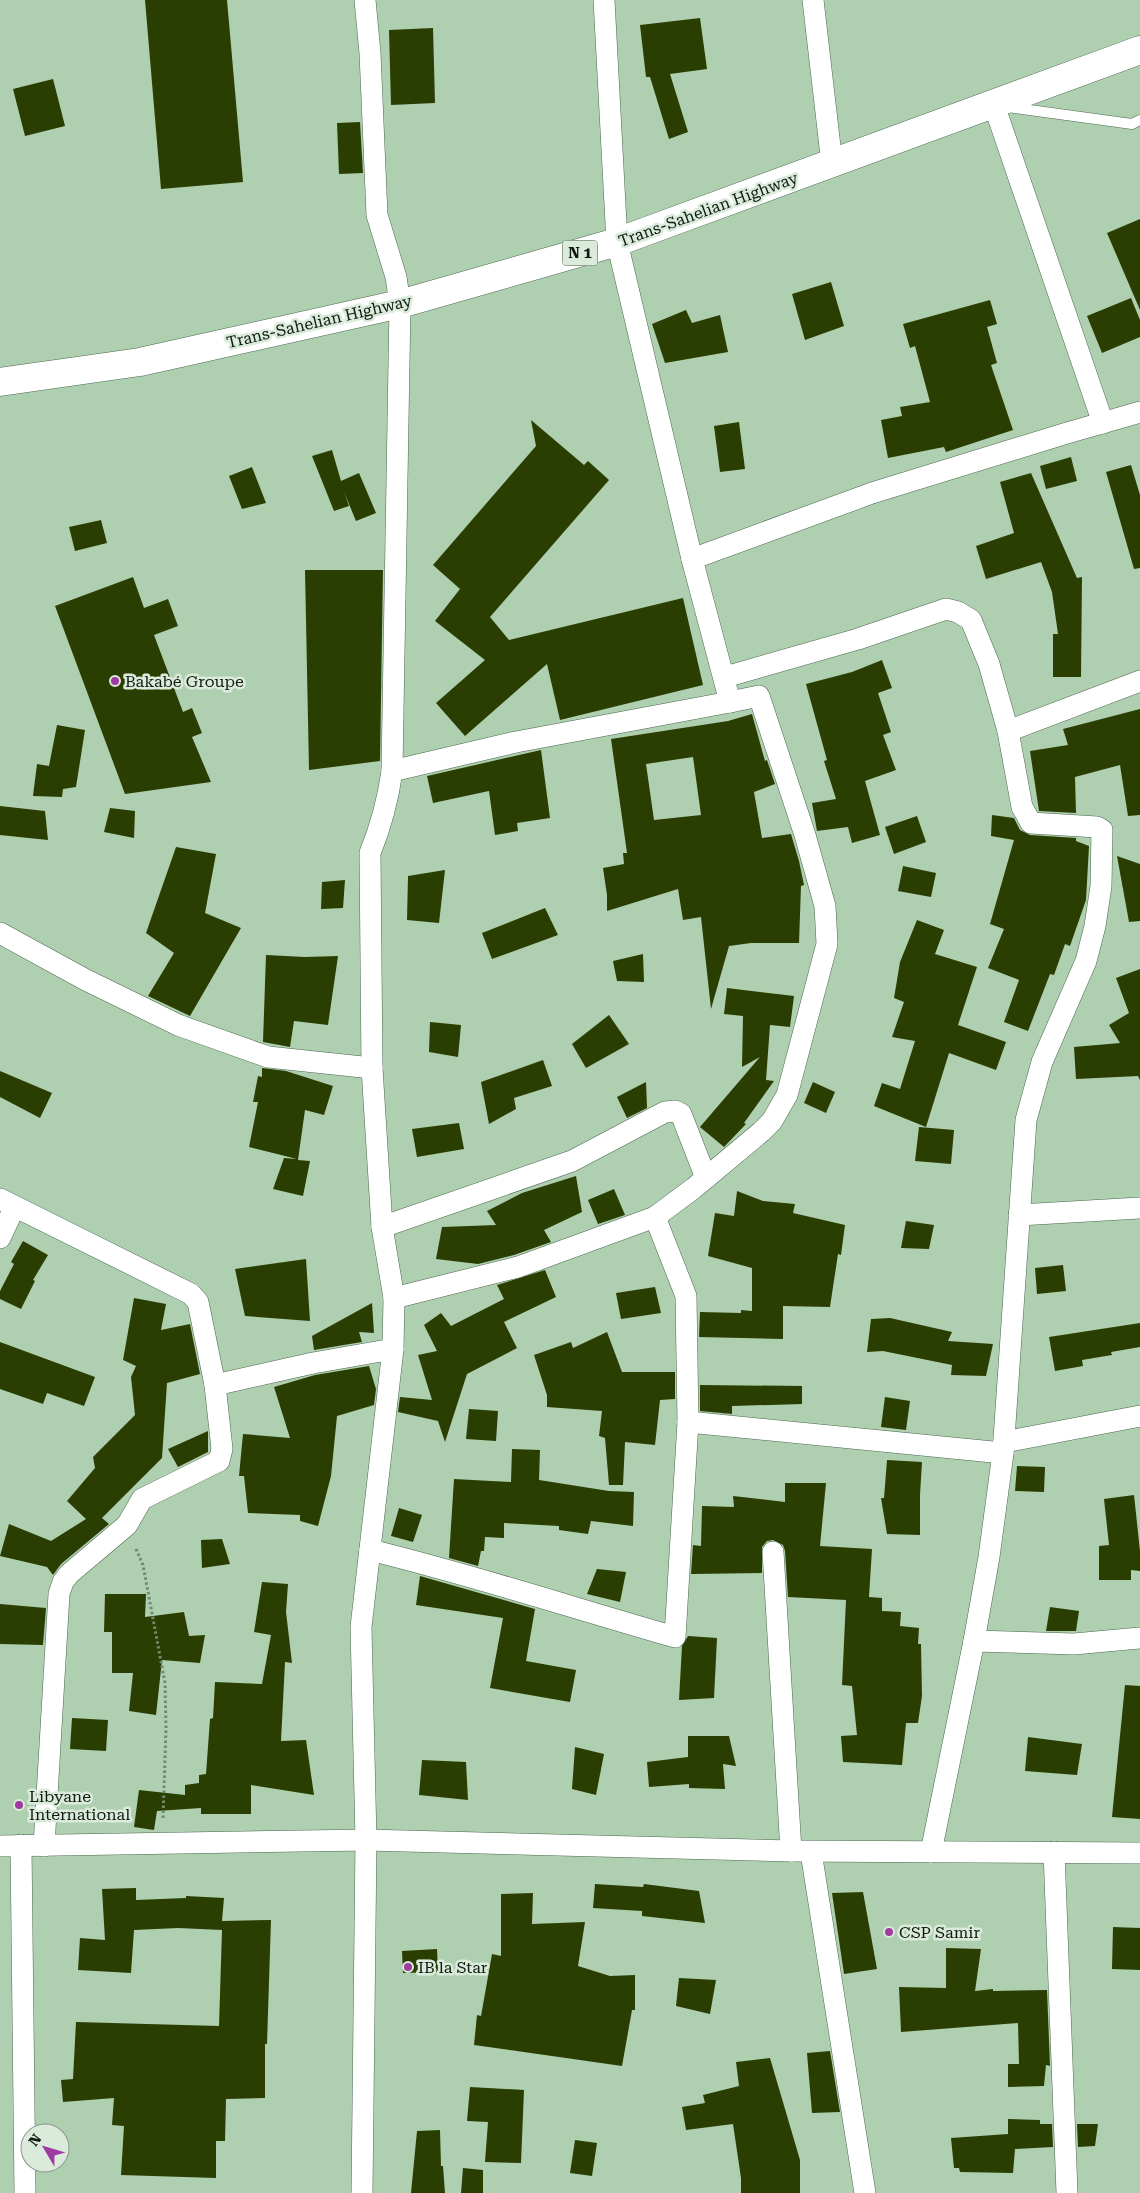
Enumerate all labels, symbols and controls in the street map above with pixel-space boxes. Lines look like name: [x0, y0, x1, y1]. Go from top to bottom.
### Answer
street label: Trans-Sahelian Highway: [616, 168, 801, 251]
road number: N 1: [562, 240, 598, 266]
street label: Trans-Sahelian Highway: [225, 291, 414, 352]
place label: Bakabé Groupe: [125, 672, 244, 691]
marker: Bakabé Groupe: [109, 675, 121, 687]
place label: Libyane International: [29, 1787, 130, 1824]
marker: Libyane International: [13, 1799, 25, 1811]
place label: CSP Samir: [899, 1923, 980, 1942]
marker: CSP Samir: [883, 1926, 895, 1938]
place label: IB la Star: [418, 1958, 488, 1977]
marker: IB la Star: [402, 1961, 414, 1973]
north arrow: [20, 2123, 70, 2173]
text: N: [25, 2131, 45, 2149]

